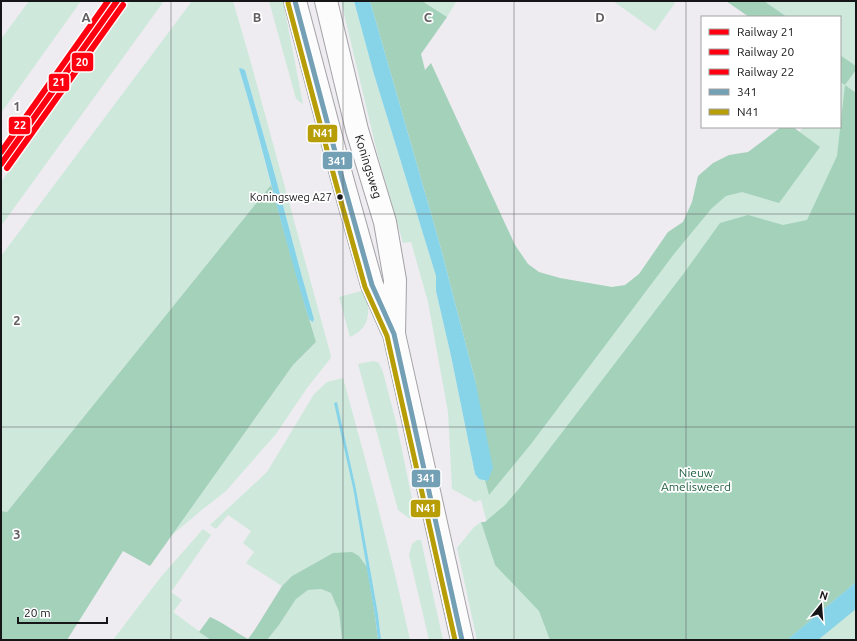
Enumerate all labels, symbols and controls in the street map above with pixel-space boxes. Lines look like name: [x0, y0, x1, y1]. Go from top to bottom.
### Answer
text: A: [81, 10, 91, 24]
text: B: [253, 10, 262, 24]
text: C: [424, 10, 433, 24]
text: D: [595, 10, 605, 24]
legend: [701, 16, 841, 128]
text: Railway 21: [737, 25, 794, 38]
text: Railway 20: [737, 45, 794, 58]
line badge: 20: [71, 52, 94, 72]
text: 20: [76, 56, 88, 68]
text: Railway 22: [737, 65, 794, 78]
line badge: 21: [48, 73, 70, 92]
text: 21: [53, 76, 65, 88]
text: 341: [737, 85, 757, 98]
text: 1: [13, 99, 21, 113]
text: N41: [737, 105, 759, 118]
line badge: 22: [8, 116, 31, 135]
text: 22: [14, 119, 26, 131]
line badge: N41: [307, 124, 338, 143]
text: N41: [313, 127, 333, 139]
street label: Koningsweg: [353, 133, 384, 200]
line badge: 341: [322, 151, 353, 170]
text: 341: [328, 155, 346, 167]
place label: Koningsweg A27: [250, 191, 332, 203]
marker: Koningsweg A27: [335, 192, 345, 202]
text: 2: [13, 313, 21, 327]
park label: Nieuw Amelisweerd: [661, 466, 731, 493]
line badge: 341: [411, 469, 441, 488]
text: 341: [417, 472, 435, 484]
line badge: N41: [410, 499, 441, 518]
text: N41: [416, 502, 436, 514]
text: 3: [13, 527, 21, 541]
north arrow: [801, 585, 841, 625]
text: N: [818, 588, 830, 602]
scale bar: [18, 599, 107, 625]
text: 20 m: [24, 606, 51, 619]

